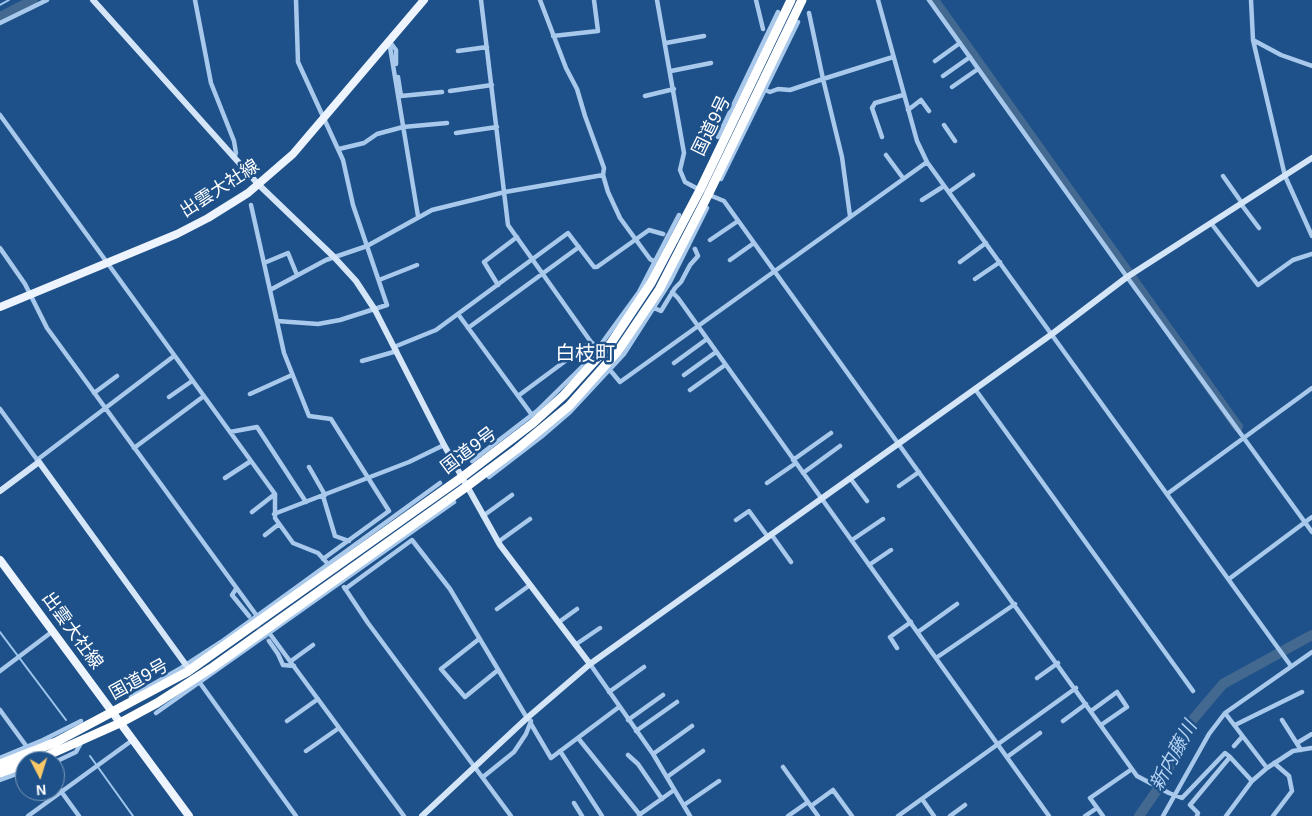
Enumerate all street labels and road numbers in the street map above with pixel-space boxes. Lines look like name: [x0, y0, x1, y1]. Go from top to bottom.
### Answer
street label: 国道9号: [688, 92, 736, 160]
street label: 出雲大社線: [176, 155, 264, 223]
street label: 国道9号: [437, 423, 501, 479]
street label: 出雲大社線: [37, 588, 107, 674]
street label: 国道9号: [106, 655, 172, 705]

